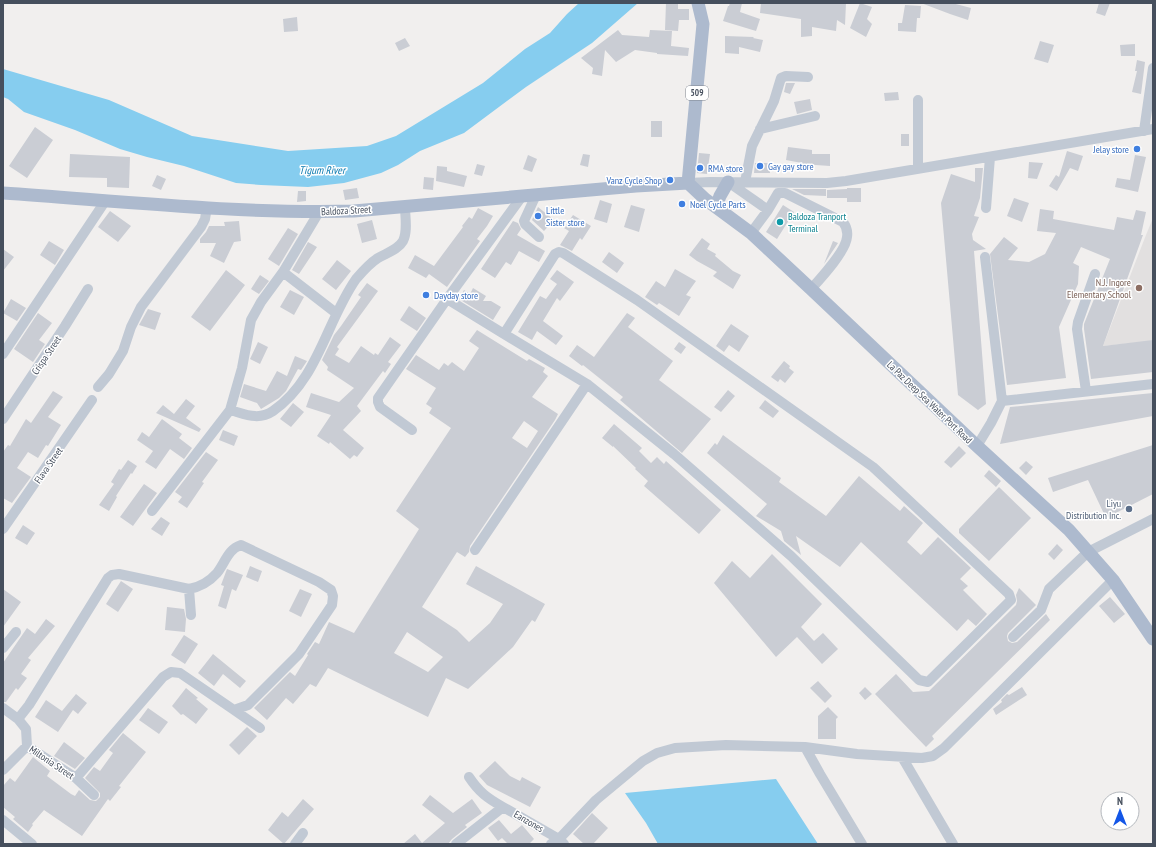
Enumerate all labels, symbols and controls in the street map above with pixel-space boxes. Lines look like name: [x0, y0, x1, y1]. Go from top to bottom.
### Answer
road number: 509: [686, 86, 708, 100]
place label: Jelay store: [1092, 143, 1129, 156]
marker: Jelay store: [1132, 144, 1142, 154]
place label: Gay gay store: [768, 160, 814, 173]
marker: Gay gay store: [755, 161, 765, 171]
place label: RMA store: [708, 162, 743, 175]
water label: Tigum River: [299, 163, 347, 177]
marker: RMA store: [695, 163, 705, 173]
place label: Vanz Cycle Shop: [605, 174, 662, 187]
marker: Vanz Cycle Shop: [665, 175, 675, 185]
place label: Noel Cycle Parts: [690, 198, 746, 211]
marker: Noel Cycle Parts: [677, 199, 687, 209]
street label: Baldoza Street: [321, 203, 372, 218]
place label: Little Sister store: [546, 204, 585, 229]
place label: Baldoza Tranport Terminal: [788, 210, 846, 235]
marker: Little Sister store: [533, 211, 543, 221]
marker: Baldoza Tranport Terminal: [775, 217, 785, 227]
place label: N.J. Ingore Elementary School: [1067, 276, 1132, 301]
marker: N.J. Ingore Elementary School: [1134, 283, 1144, 293]
place label: Dayday store: [434, 289, 478, 302]
marker: Dayday store: [421, 290, 431, 300]
street label: Crispa Street: [29, 333, 64, 377]
street label: La Paz Deep Sea Water Port Road: [884, 358, 975, 447]
street label: Flava Street: [31, 445, 66, 486]
place label: Liyu Distribution Inc.: [1066, 497, 1121, 522]
marker: Liyu Distribution Inc.: [1124, 504, 1134, 514]
street label: Miltonia Street: [27, 743, 77, 782]
north arrow: [1100, 791, 1140, 831]
text: N: [1117, 794, 1123, 808]
street label: Eanzones: [511, 808, 547, 835]

